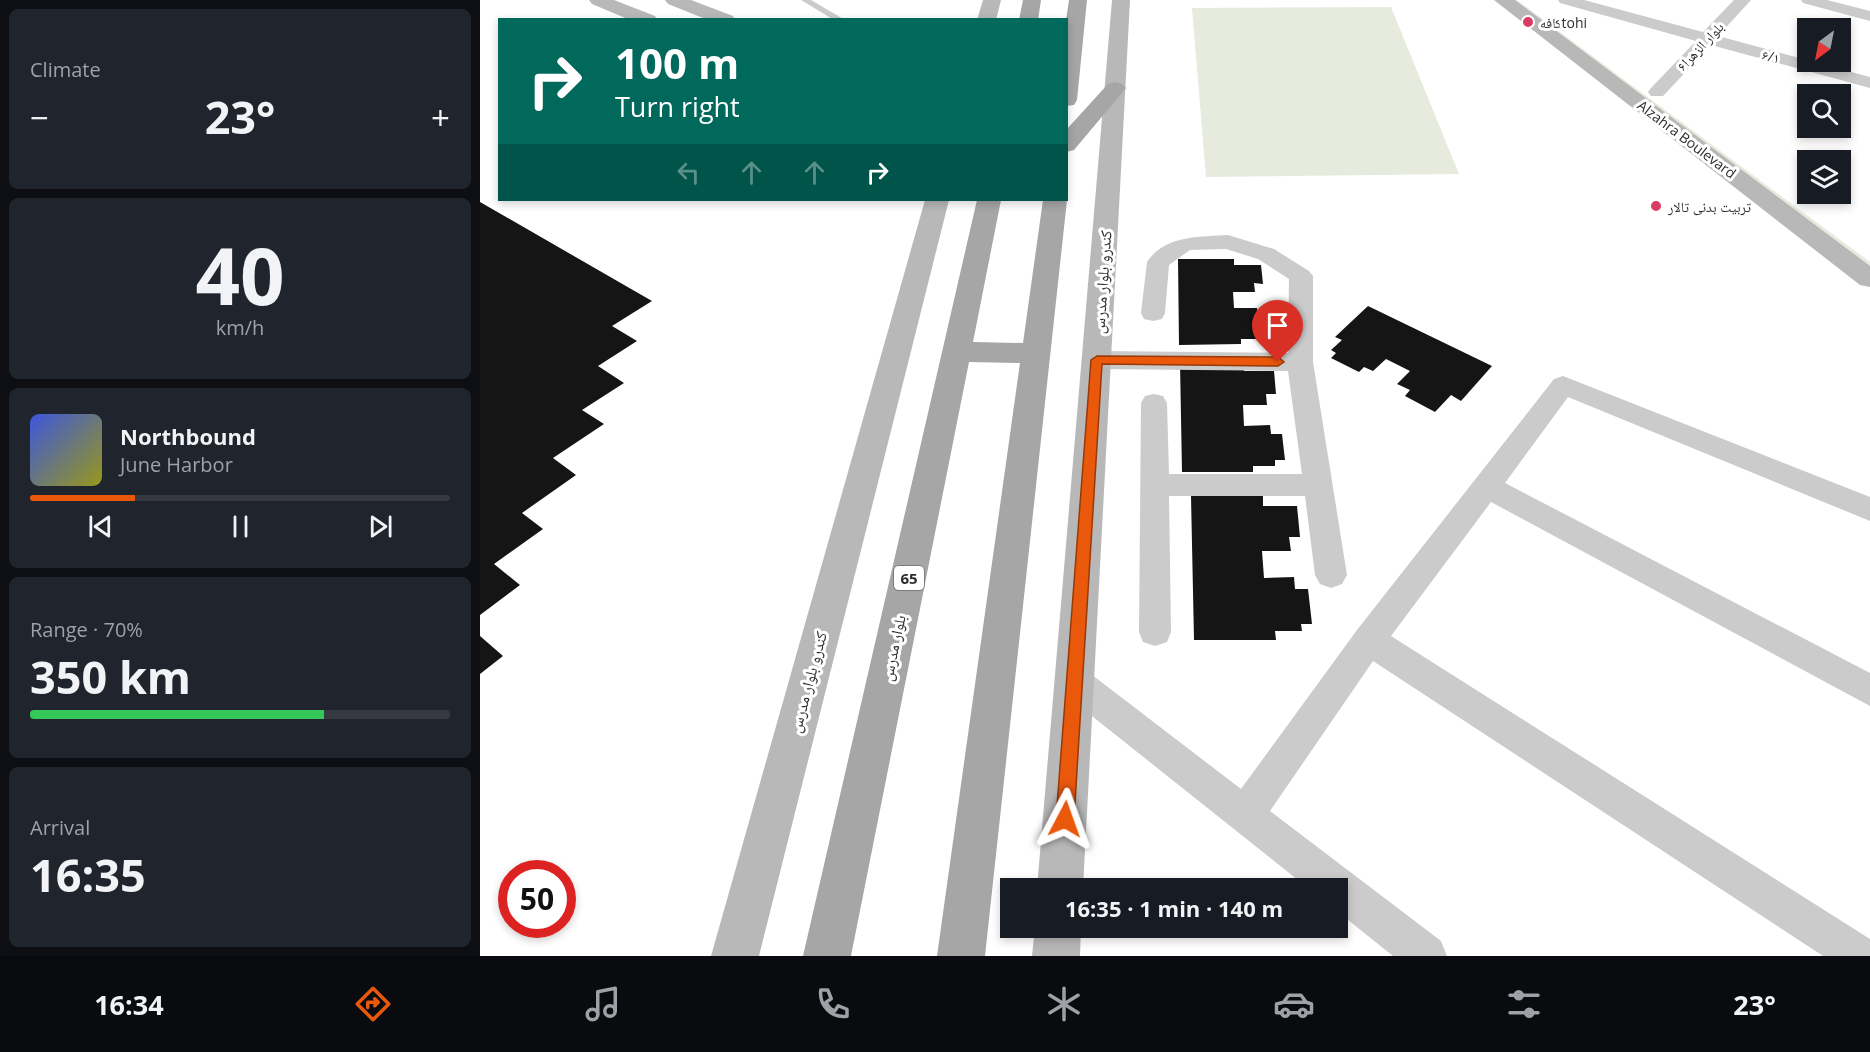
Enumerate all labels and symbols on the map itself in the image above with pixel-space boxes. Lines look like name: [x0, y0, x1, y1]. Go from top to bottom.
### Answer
place label: کافهtohi: [1540, 13, 1587, 32]
marker: کافهtohi: [1521, 15, 1535, 29]
street label: بلوار الزهرا۶: [1672, 17, 1728, 75]
north arrow: [1797, 18, 1851, 72]
street label: ۶/۱: [1760, 45, 1782, 67]
street label: Alzahra Boulevard: [1634, 96, 1740, 182]
place label: تربیت بدنی تالار: [1667, 197, 1751, 216]
marker: تربیت بدنی تالار: [1649, 199, 1663, 213]
street label: کندرو بلوار مدرس: [1087, 229, 1117, 335]
pin: [1252, 300, 1303, 362]
road number: 65: [894, 566, 924, 590]
street label: بلوار مدرس: [875, 613, 911, 683]
street label: کندرو بلوار مدرس: [784, 629, 832, 735]
position arrow: [1033, 787, 1097, 851]
speed limit sign: 50: [498, 860, 576, 938]

